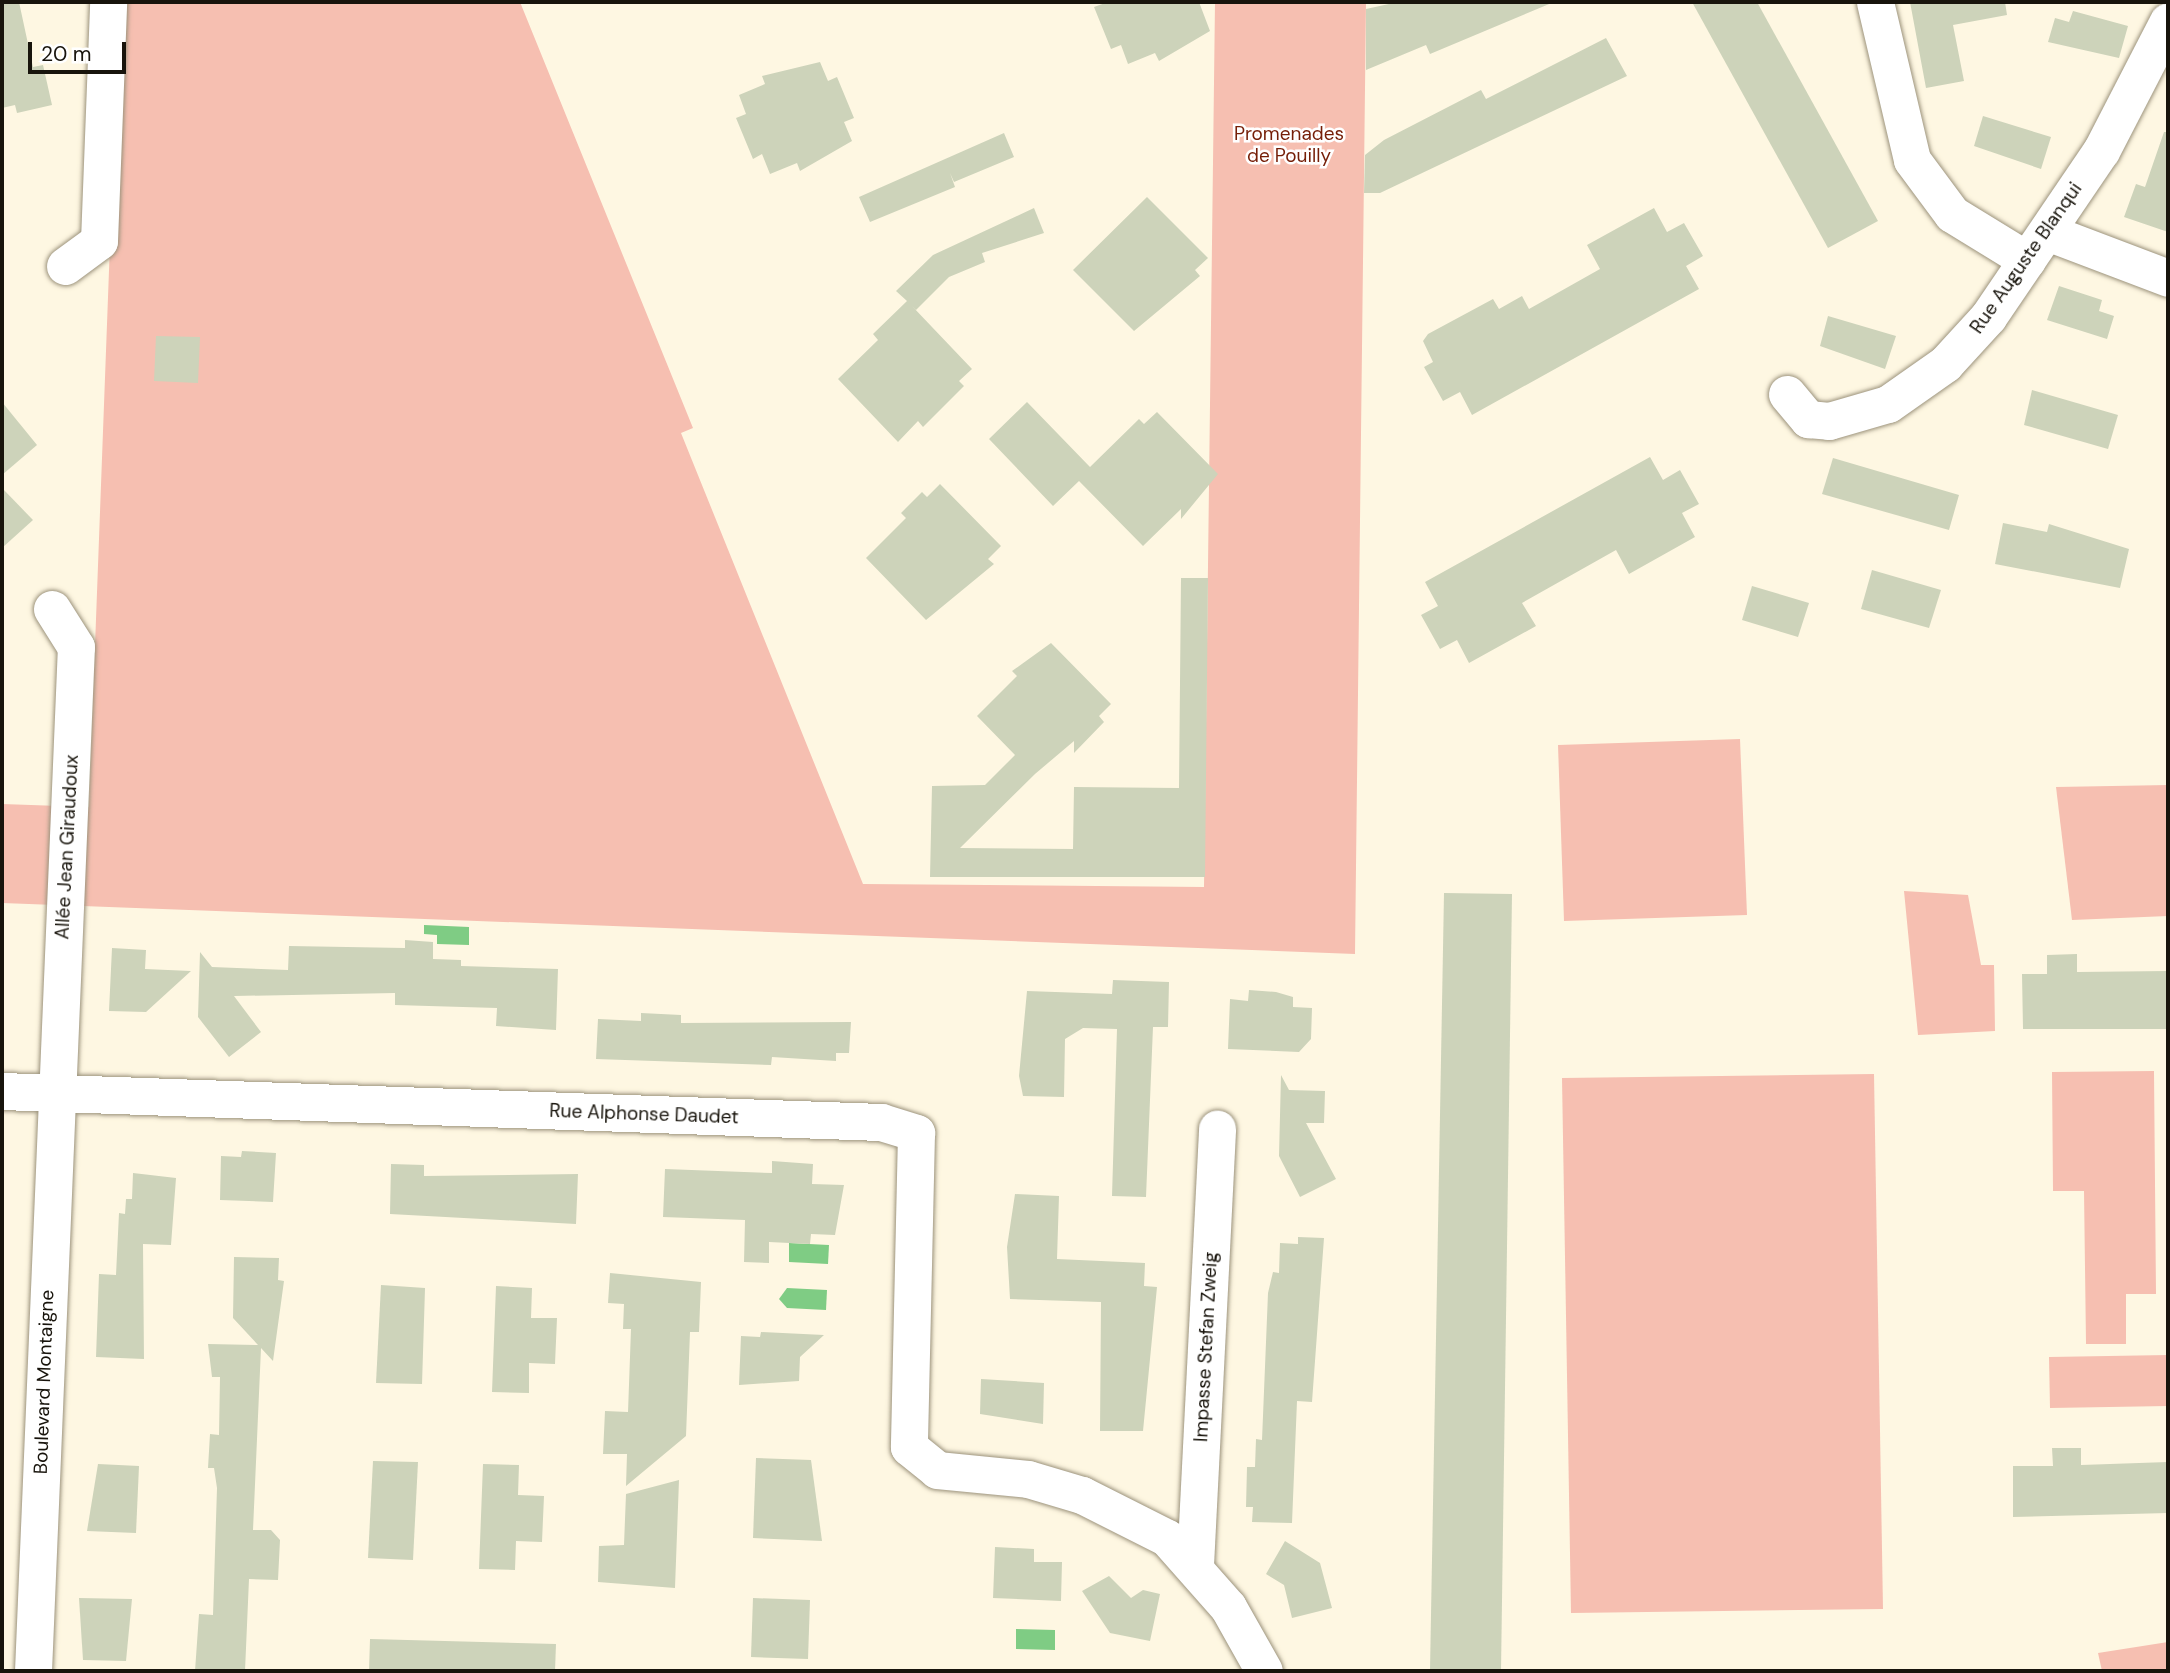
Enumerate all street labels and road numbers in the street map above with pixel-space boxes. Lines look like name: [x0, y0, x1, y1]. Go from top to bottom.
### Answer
street label: Rue Auguste Blanqui: [1965, 178, 2087, 338]
street label: Allée Jean Giraudoux: [51, 754, 83, 940]
street label: Rue Alphonse Daudet: [549, 1099, 739, 1129]
street label: Impasse Stefan Zweig: [1190, 1251, 1222, 1443]
street label: Boulevard Montaigne: [29, 1289, 59, 1475]

